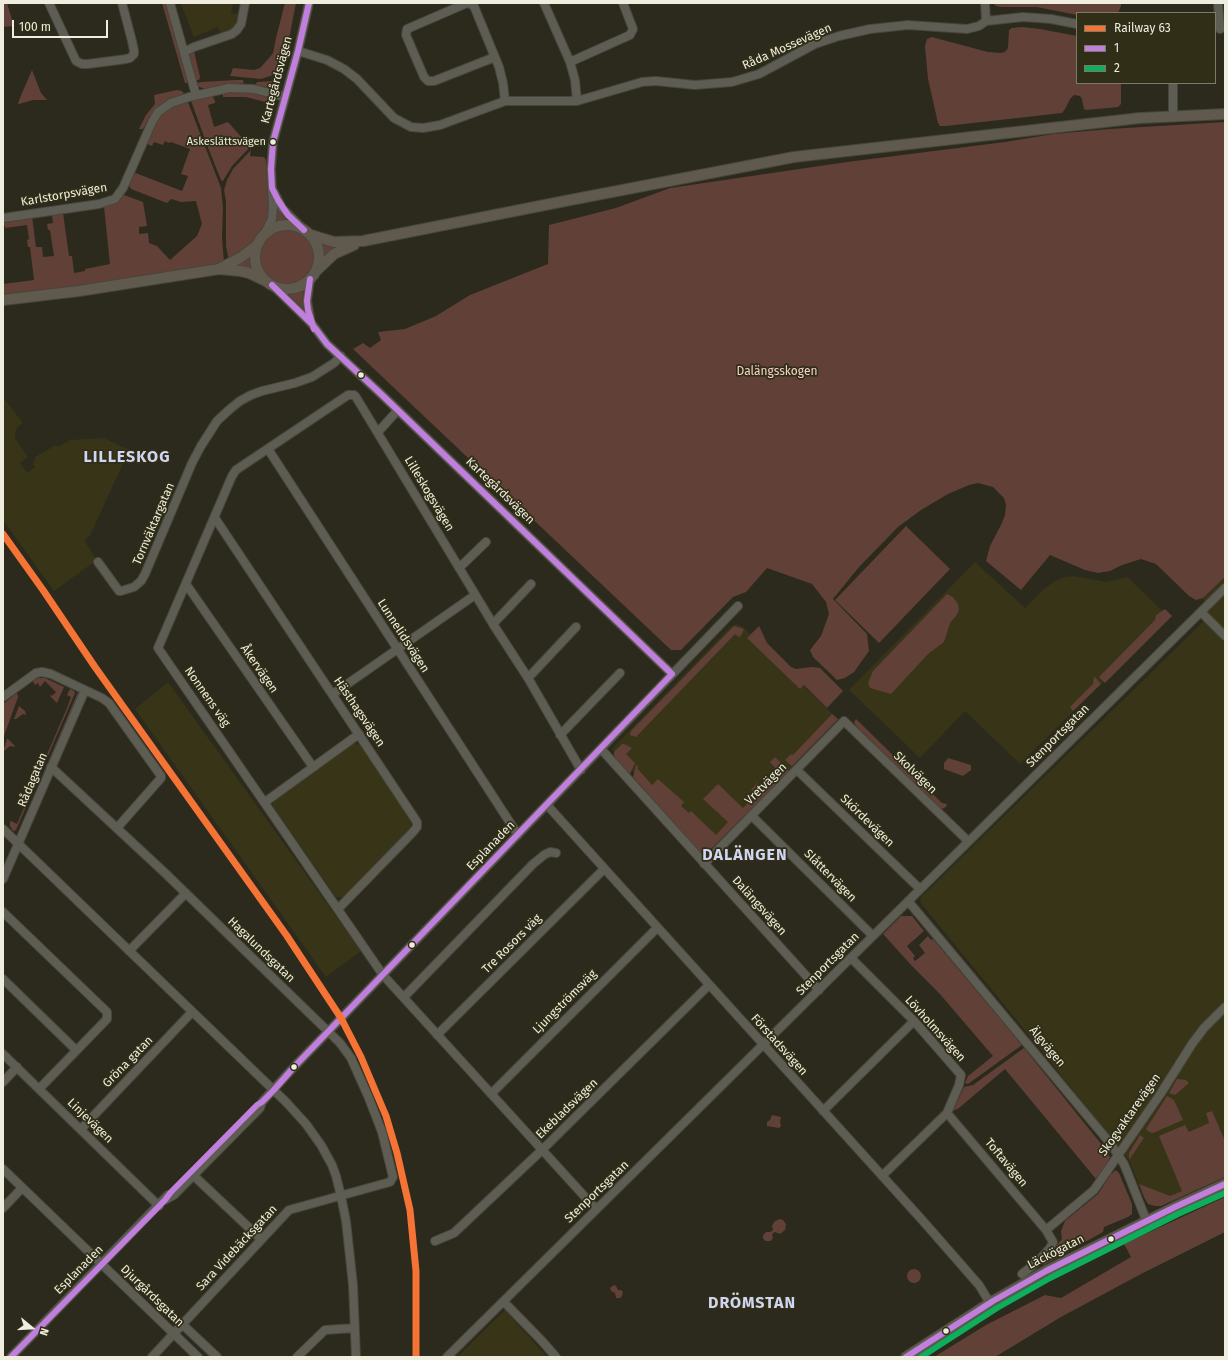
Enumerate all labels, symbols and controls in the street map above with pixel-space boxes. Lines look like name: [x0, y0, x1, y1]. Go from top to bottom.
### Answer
scale bar: [14, 12, 110, 38]
legend: [1076, 12, 1216, 84]
text: 100 m: [19, 20, 51, 34]
street label: Råda Mossevägen: [740, 21, 834, 73]
text: Railway 63: [1114, 21, 1171, 35]
street label: Kartegårdsvägen: [258, 35, 296, 125]
text: 1: [1114, 41, 1119, 55]
text: 2: [1114, 61, 1120, 75]
place label: Askeslättsvägen: [187, 135, 266, 149]
marker: Askeslättsvägen: [268, 137, 278, 147]
street label: Karlstorpsvägen: [20, 180, 108, 210]
park label: Dalängsskogen: [737, 365, 817, 379]
unlabelled marker: [356, 370, 366, 380]
district label: LILLESKOG: [84, 448, 170, 468]
street label: Lilleskogsvägen: [401, 454, 457, 534]
street label: Kartegårdsvägen: [463, 455, 537, 527]
street label: Tornväktargatan: [130, 481, 178, 567]
street label: Lunnelidsvägen: [374, 597, 432, 675]
street label: Åkervägen: [237, 642, 281, 696]
street label: Nonnens väg: [181, 664, 233, 730]
street label: Hästhagsvägen: [330, 674, 388, 750]
street label: Stenportsgatan: [1023, 701, 1093, 771]
street label: Skolvägen: [890, 749, 940, 797]
street label: Rådagatan: [15, 751, 51, 809]
street label: Vretvägen: [742, 760, 790, 808]
street label: Skördevägen: [837, 792, 897, 850]
street label: Esplanaden: [464, 818, 518, 874]
district label: DALÄNGEN: [702, 846, 788, 866]
street label: Slåttervägen: [801, 847, 859, 905]
street label: Dalängsvägen: [729, 874, 789, 938]
street label: Tre Rosors väg: [479, 911, 545, 977]
street label: Hagalundsgatan: [224, 914, 298, 986]
street label: Stenportsgatan: [793, 929, 863, 999]
unlabelled marker: [407, 940, 417, 950]
street label: Ljungströmsväg: [530, 967, 600, 1037]
street label: Lövholmsvägen: [902, 993, 968, 1065]
street label: Förstadsvägen: [748, 1011, 810, 1079]
street label: Älgvägen: [1026, 1024, 1068, 1070]
street label: Gröna gatan: [100, 1033, 156, 1091]
unlabelled marker: [289, 1062, 299, 1072]
street label: Skogvaktarevägen: [1096, 1071, 1164, 1159]
street label: Ekebladsvägen: [533, 1076, 601, 1142]
street label: Linjevägen: [64, 1096, 116, 1146]
street label: Toftavägen: [982, 1136, 1030, 1190]
street label: Stenportsgatan: [562, 1158, 632, 1226]
street label: Sara Videbäcksgatan: [194, 1202, 280, 1294]
street label: Läckögatan: [1025, 1232, 1087, 1272]
unlabelled marker: [1106, 1234, 1116, 1244]
street label: Esplanaden: [51, 1242, 107, 1298]
street label: Djurgårdsgatan: [117, 1262, 187, 1330]
district label: DRÖMSTAN: [708, 1294, 796, 1314]
north arrow: [12, 1308, 52, 1348]
text: N: [37, 1326, 51, 1337]
unlabelled marker: [941, 1326, 951, 1336]

